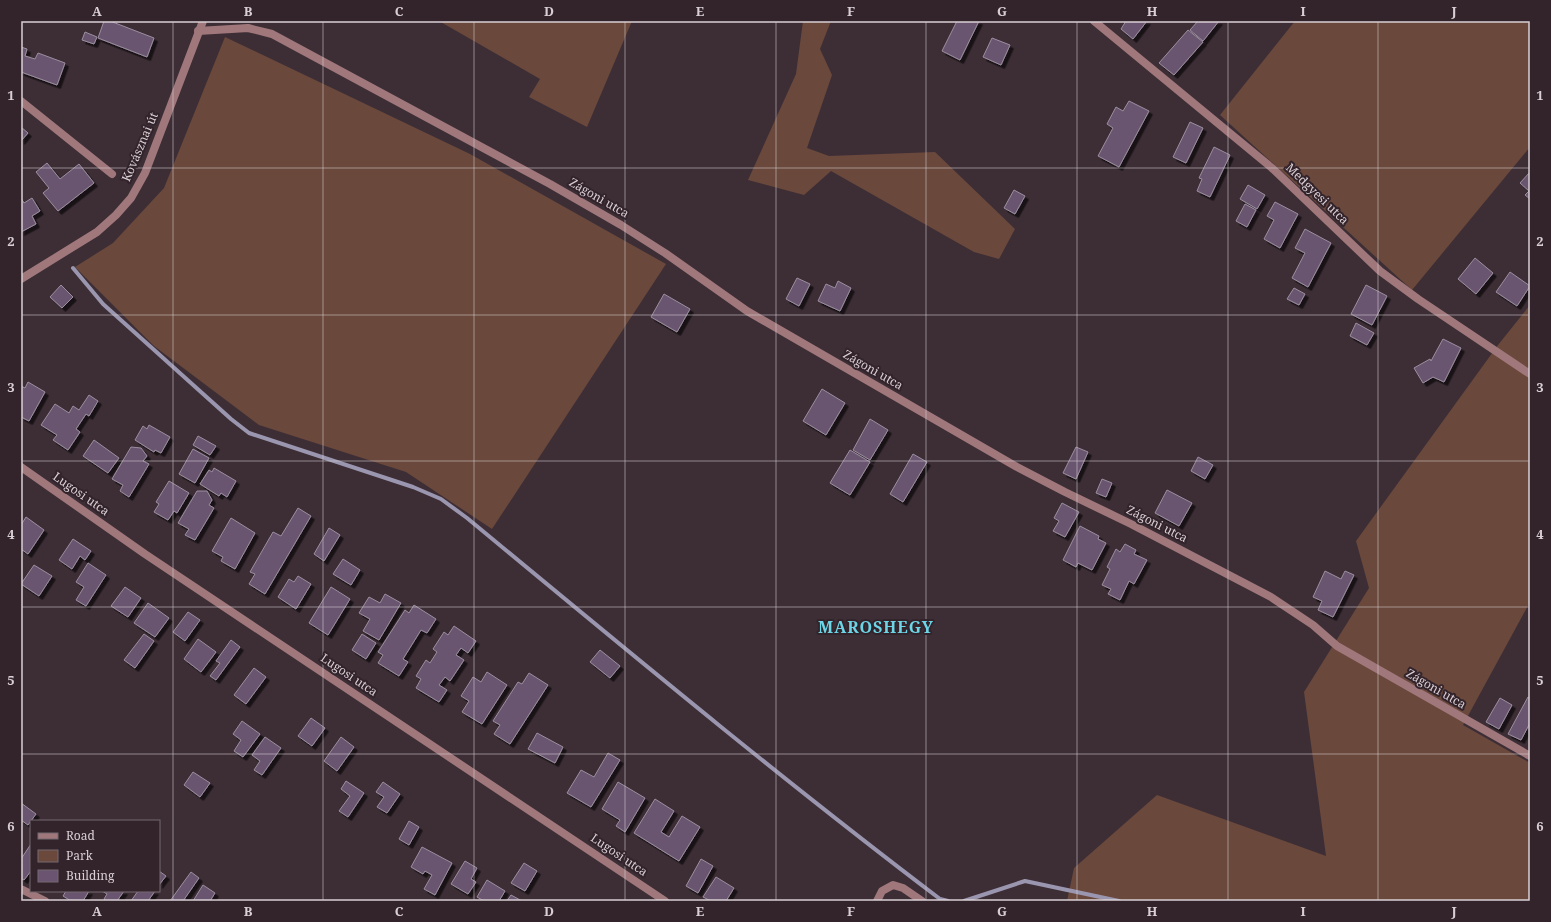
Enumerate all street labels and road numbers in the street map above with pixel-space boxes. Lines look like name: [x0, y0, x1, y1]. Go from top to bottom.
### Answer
street label: Kovásznai út: [117, 110, 162, 184]
street label: Medgyesi utca: [1282, 159, 1353, 228]
street label: Zágoni utca: [566, 174, 632, 222]
street label: Zágoni utca: [840, 346, 906, 394]
street label: Lugosi utca: [50, 468, 113, 519]
street label: Zágoni utca: [1124, 501, 1191, 546]
street label: Lugosi utca: [317, 649, 381, 700]
street label: Zágoni utca: [1403, 665, 1469, 713]
street label: Lugosi utca: [587, 829, 651, 880]

